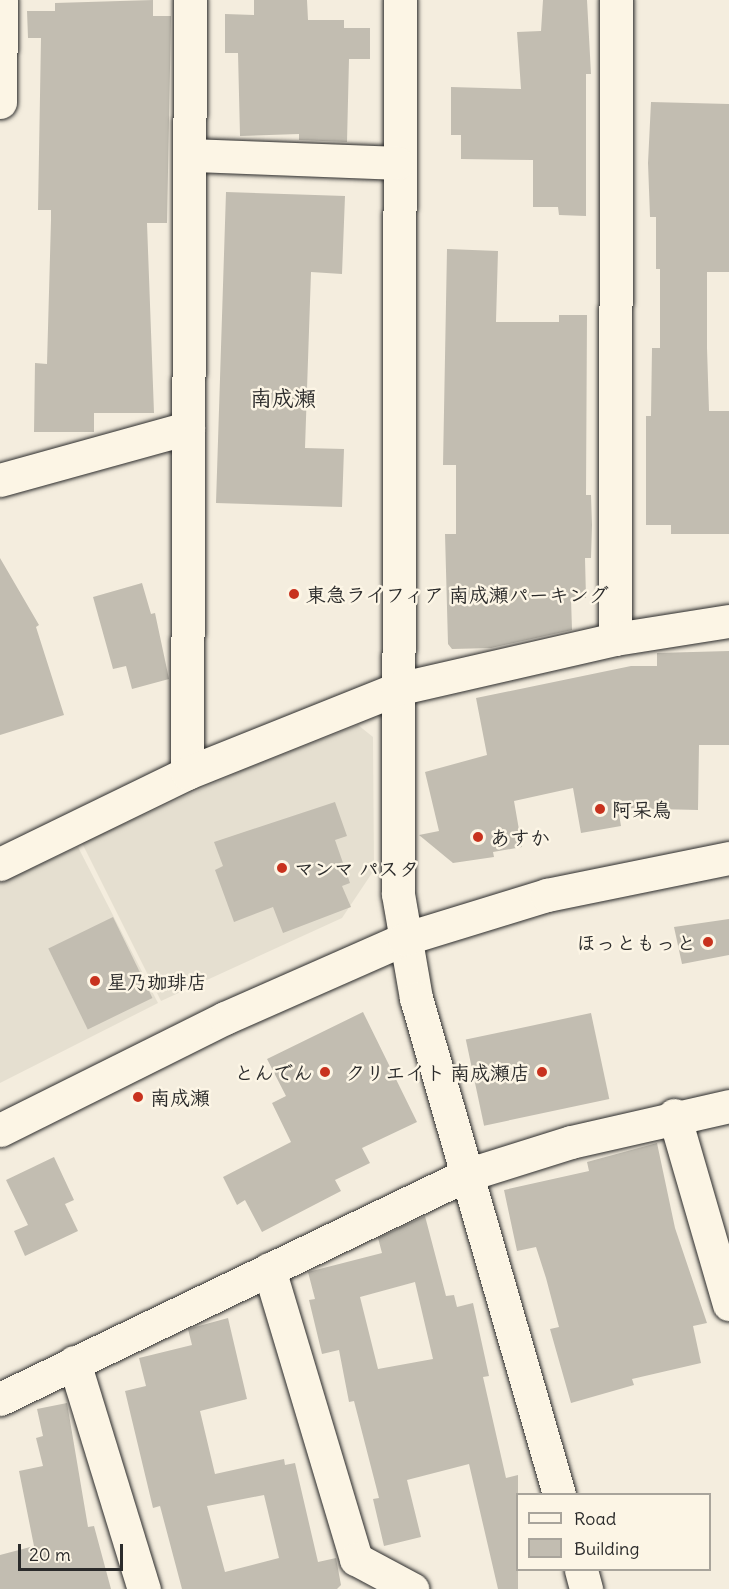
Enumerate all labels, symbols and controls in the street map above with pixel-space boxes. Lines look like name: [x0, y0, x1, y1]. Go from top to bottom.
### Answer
district label: 南成瀬: [250, 386, 316, 412]
place label: 東急ライフィア 南成瀬パーキング: [306, 582, 611, 606]
marker: 東急ライフィア 南成瀬パーキング: [287, 587, 301, 601]
place label: 阿呆鳥: [612, 797, 672, 821]
marker: 阿呆鳥: [593, 802, 607, 816]
place label: あすか: [490, 825, 550, 849]
marker: あすか: [471, 830, 485, 844]
place label: マンマ パスタ: [294, 856, 419, 880]
marker: マンマ パスタ: [275, 861, 289, 875]
place label: ほっともっと: [576, 930, 696, 954]
marker: ほっともっと: [701, 935, 715, 949]
place label: 星乃珈琲店: [107, 969, 207, 993]
marker: 星乃珈琲店: [88, 974, 102, 988]
place label: とんでん: [233, 1060, 313, 1084]
place label: クリエイト 南成瀬店: [345, 1060, 530, 1084]
marker: とんでん: [318, 1065, 332, 1079]
marker: クリエイト 南成瀬店: [535, 1065, 549, 1079]
place label: 南成瀬: [150, 1085, 210, 1109]
marker: 南成瀬: [131, 1090, 145, 1104]
legend: [516, 1493, 711, 1571]
text: Road: [574, 1507, 616, 1530]
scale bar: [21, 1532, 126, 1570]
text: Building: [574, 1537, 639, 1560]
text: 20 m: [29, 1543, 71, 1566]

